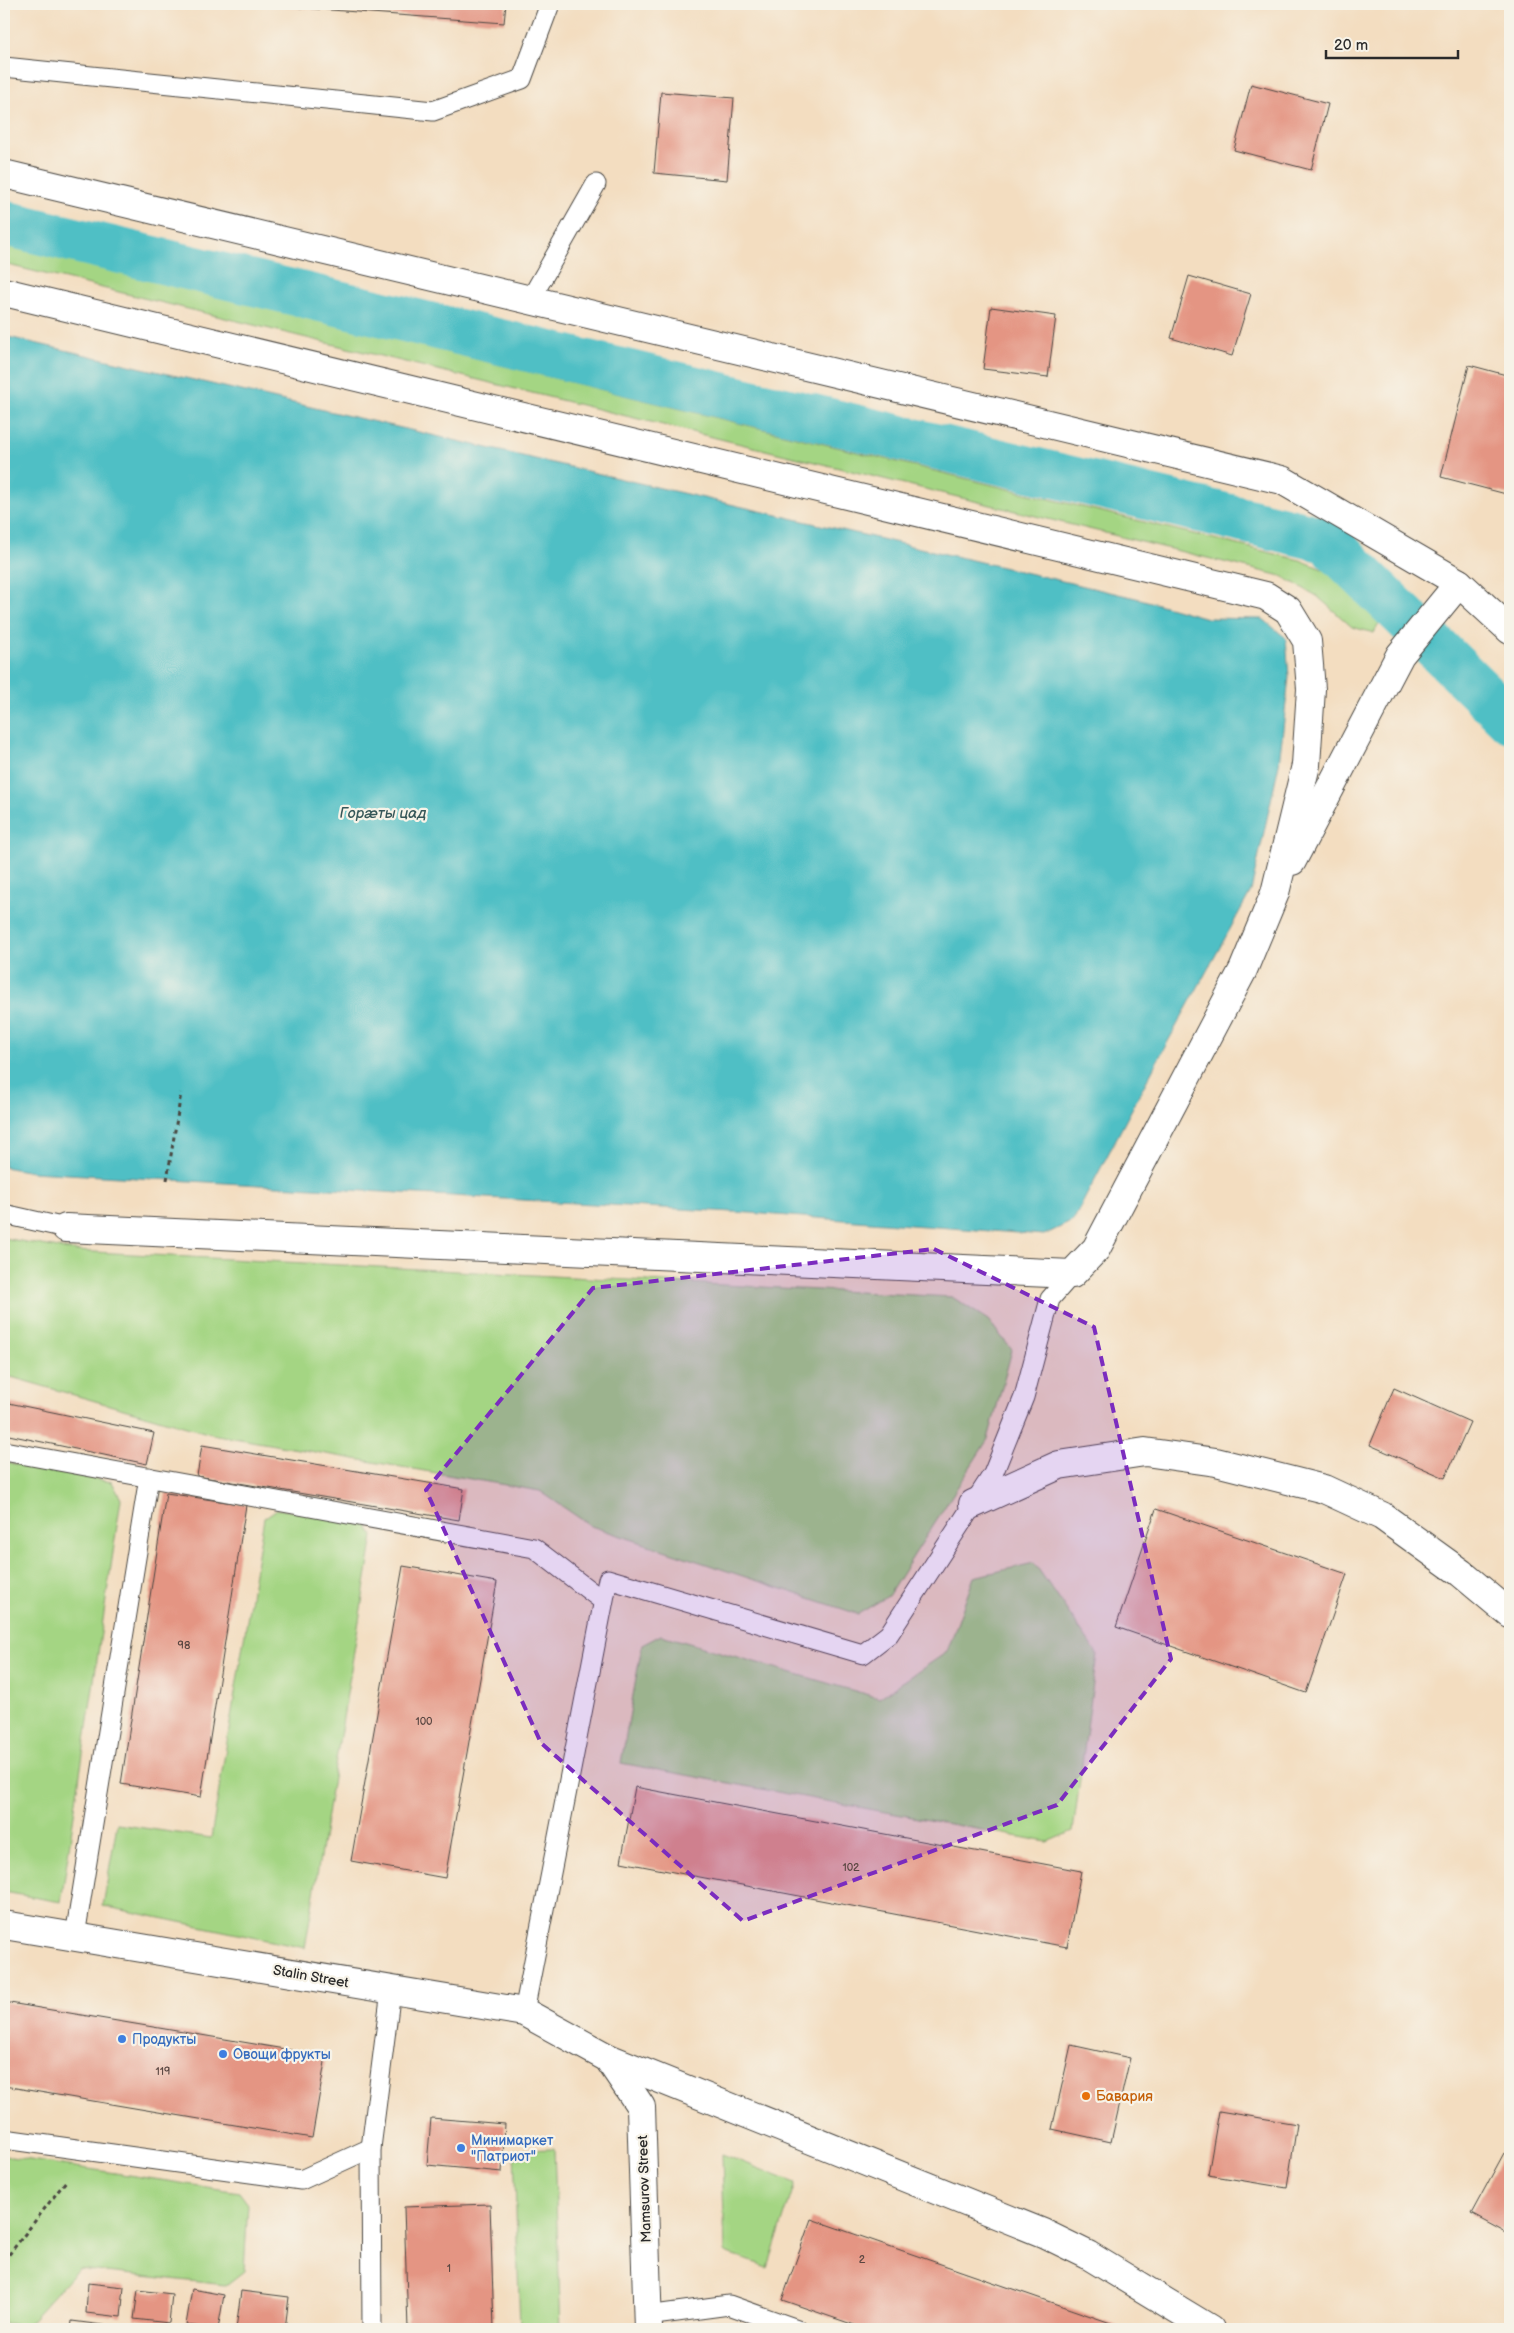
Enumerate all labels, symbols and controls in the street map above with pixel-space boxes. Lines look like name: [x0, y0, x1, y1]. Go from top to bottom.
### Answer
scale bar: [1326, 28, 1459, 60]
text: 20 m: [1334, 36, 1368, 55]
water label: Горӕты цад: [340, 804, 426, 823]
house number: 98: [178, 1639, 190, 1652]
house number: 100: [415, 1715, 433, 1728]
house number: 102: [842, 1861, 860, 1874]
street label: Stalin Street: [272, 1961, 351, 1992]
place label: Продукты: [132, 2031, 196, 2048]
marker: Продукты: [116, 2033, 128, 2045]
place label: Овощи фрукты: [233, 2046, 331, 2063]
marker: Овощи фрукты: [217, 2048, 229, 2060]
house number: 119: [156, 2065, 170, 2078]
place label: Бавария: [1096, 2088, 1153, 2105]
marker: Бавария: [1080, 2090, 1092, 2102]
place label: Минимаркет "Патриот": [471, 2132, 554, 2165]
street label: Mamsurov Street: [634, 2134, 655, 2243]
marker: Минимаркет "Патриот": [455, 2142, 467, 2154]
house number: 2: [859, 2253, 866, 2266]
house number: 1: [447, 2262, 451, 2275]

